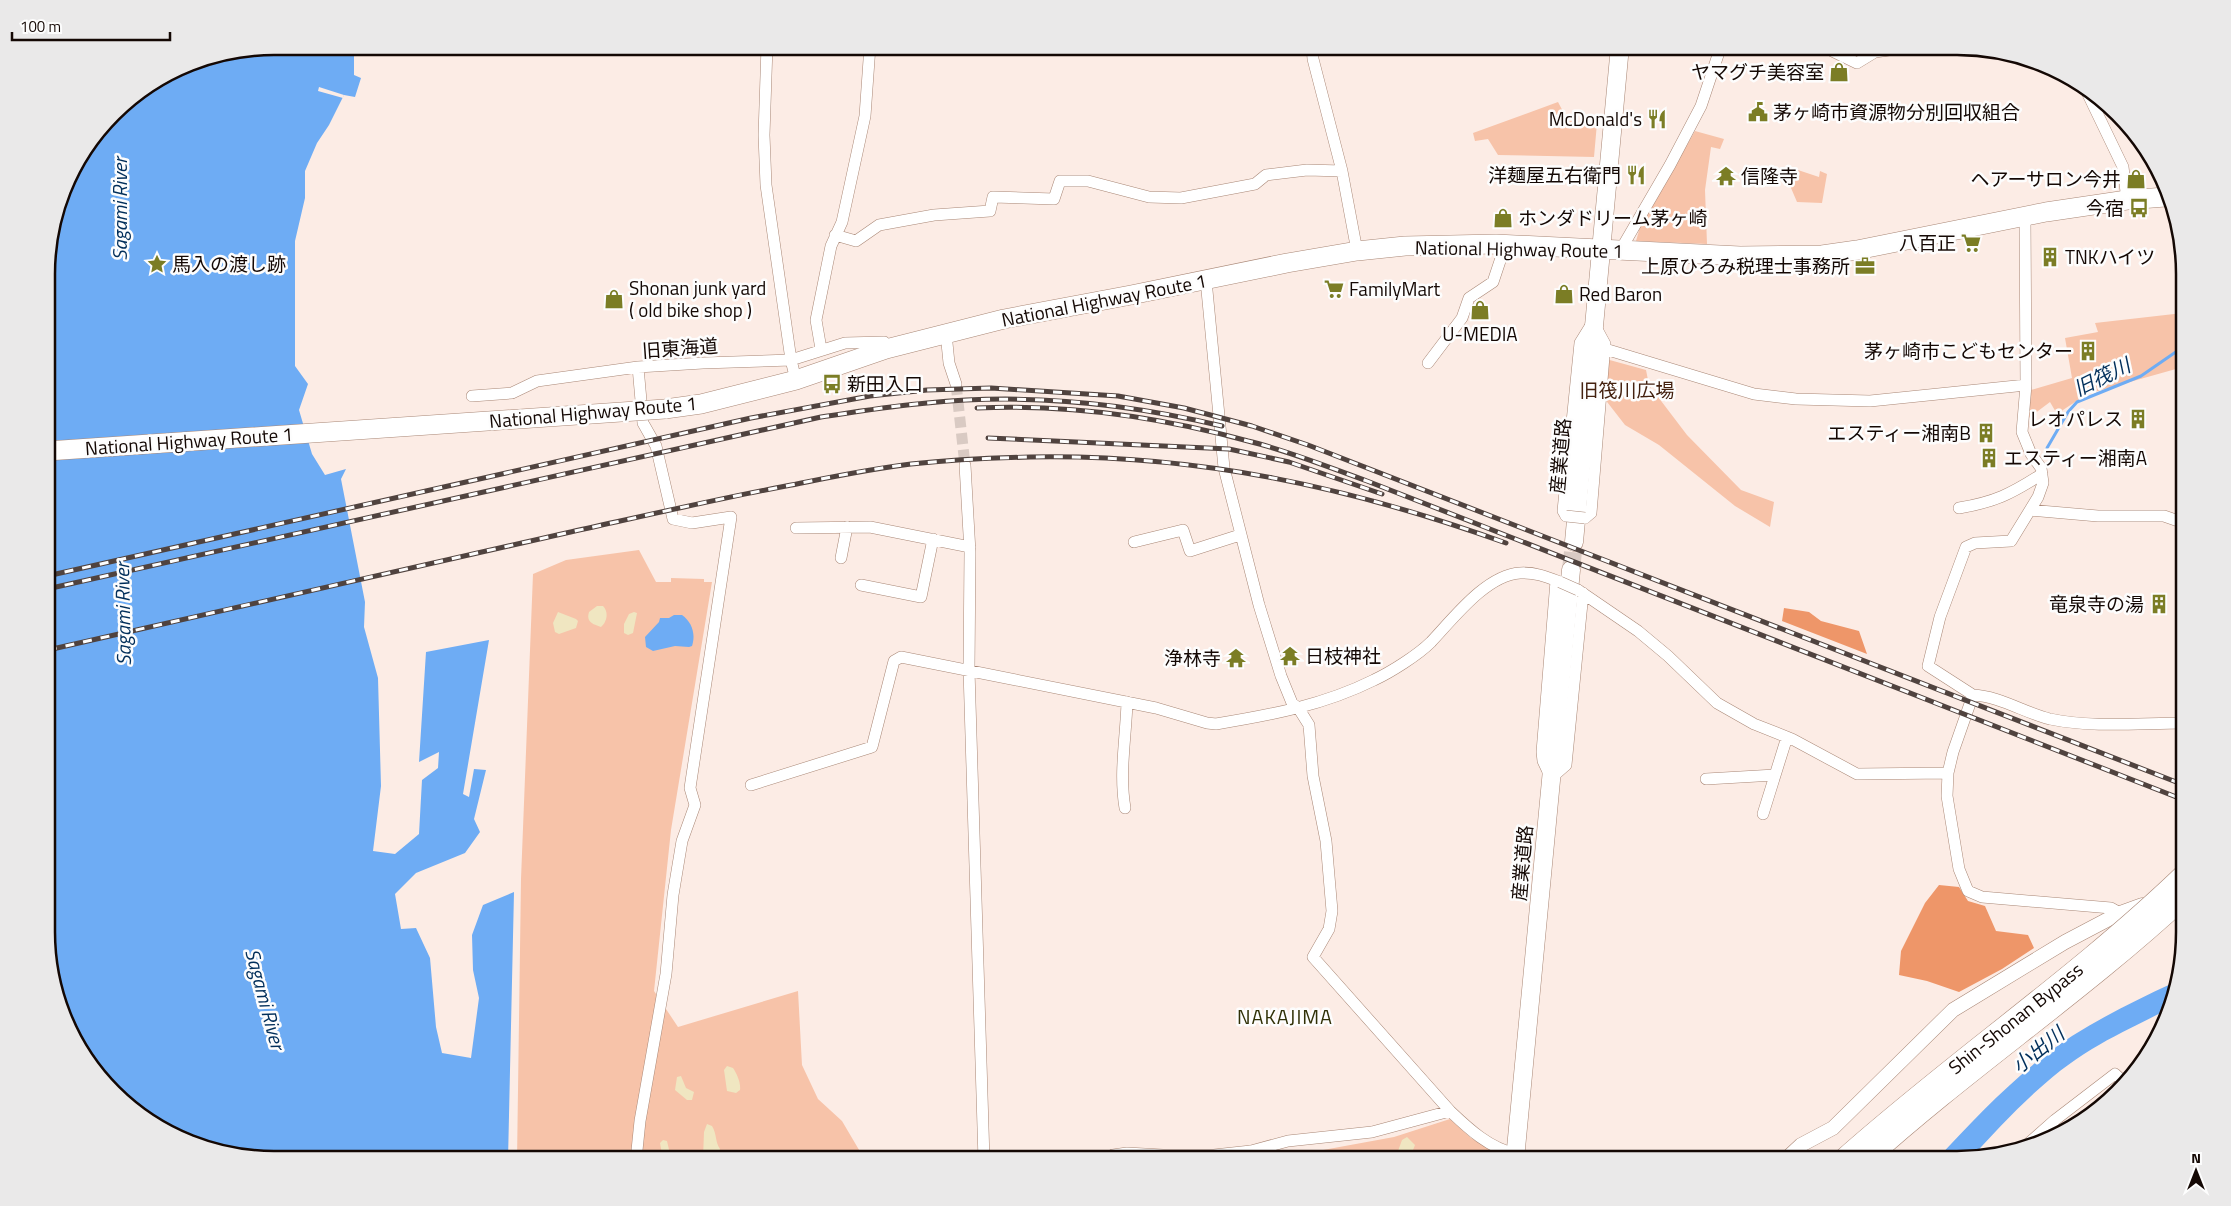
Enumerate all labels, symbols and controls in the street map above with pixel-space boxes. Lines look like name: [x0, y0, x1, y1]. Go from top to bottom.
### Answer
scale bar: [12, 10, 170, 42]
text: 100 m: [20, 15, 61, 38]
place label: ヤマグチ美容室: [1691, 57, 1824, 86]
shop icon: ヤマグチ美容室: [1828, 61, 1850, 83]
place label: 茅ヶ崎市資源物分別回収組合: [1773, 97, 2020, 126]
public building icon: 茅ヶ崎市資源物分別回収組合: [1747, 101, 1769, 123]
place label: McDonald's: [1549, 104, 1642, 133]
restaurant icon: McDonald's: [1646, 108, 1668, 130]
water label: Sagami River: [104, 155, 135, 261]
place label: 洋麺屋五右衛門: [1488, 160, 1621, 189]
place label: 信隆寺: [1741, 161, 1798, 190]
restaurant icon: 洋麺屋五右衛門: [1625, 164, 1647, 186]
place label: ヘアーサロン今井: [1971, 164, 2121, 193]
temple icon: 信隆寺: [1715, 165, 1737, 187]
shop icon: ヘアーサロン今井: [2125, 168, 2147, 190]
place label: 今宿: [2086, 193, 2124, 222]
bus stop icon: 今宿: [2128, 197, 2150, 219]
place label: ホンダドリーム茅ヶ崎: [1518, 203, 1707, 232]
shop icon: ホンダドリーム茅ヶ崎: [1492, 207, 1514, 229]
place label: 八百正: [1899, 228, 1956, 257]
street label: National Highway Route 1: [1415, 232, 1623, 265]
supermarket icon: 八百正: [1960, 232, 1982, 254]
place label: TNKハイツ: [2065, 242, 2155, 271]
building icon: TNKハイツ: [2039, 246, 2061, 268]
place label: 馬入の渡し跡: [172, 249, 286, 278]
place label: 上原ひろみ税理士事務所: [1641, 251, 1850, 280]
place icon: 馬入の渡し跡: [146, 253, 168, 275]
office icon: 上原ひろみ税理士事務所: [1854, 255, 1876, 277]
street label: National Highway Route 1: [999, 265, 1209, 334]
place label: Shonan junk yard ( old bike shop ): [629, 273, 766, 324]
place label: FamilyMart: [1349, 274, 1441, 303]
supermarket icon: FamilyMart: [1323, 278, 1345, 300]
place label: Red Baron: [1579, 279, 1662, 308]
shop icon: Red Baron: [1553, 283, 1575, 305]
shop icon: Shonan junk yard ( old bike shop ): [603, 288, 625, 310]
shop icon: U-MEDIA: [1469, 299, 1491, 321]
place label: U-MEDIA: [1442, 319, 1518, 348]
street label: 旧東海道: [641, 330, 719, 365]
place label: 茅ヶ崎市こどもセンター: [1864, 336, 2073, 365]
building icon: 茅ヶ崎市こどもセンター: [2077, 340, 2099, 362]
water label: 旧筏川: [2068, 349, 2137, 404]
place label: 新田入口: [847, 369, 923, 398]
bus stop icon: 新田入口: [821, 373, 843, 395]
park label: 旧筏川広場: [1579, 375, 1675, 404]
street label: National Highway Route 1: [488, 388, 698, 435]
place label: レオパレス: [2028, 404, 2123, 433]
building icon: レオパレス: [2127, 408, 2149, 430]
street label: 産業道路: [1542, 417, 1577, 495]
place label: エスティー湘南B: [1827, 418, 1971, 447]
street label: National Highway Route 1: [84, 419, 294, 462]
building icon: エスティー湘南B: [1975, 422, 1997, 444]
place label: エスティー湘南A: [2004, 443, 2147, 472]
building icon: エスティー湘南A: [1978, 447, 2000, 469]
water label: Sagami River: [106, 559, 139, 666]
place label: 竜泉寺の湯: [2049, 589, 2144, 618]
building icon: 竜泉寺の湯: [2148, 593, 2170, 615]
place label: 日枝神社: [1305, 641, 1381, 670]
place label: 浄林寺: [1164, 643, 1221, 672]
temple icon: 日枝神社: [1279, 645, 1301, 667]
temple icon: 浄林寺: [1225, 647, 1247, 669]
street label: 産業道路: [1504, 824, 1539, 902]
water label: Sagami River: [237, 945, 294, 1055]
street label: Shin-Shonan Bypass: [1942, 955, 2089, 1081]
district label: NAKAJIMA: [1237, 1001, 1333, 1032]
water label: 小出川: [2005, 1017, 2072, 1081]
north arrow: [2171, 1146, 2221, 1196]
text: N: [2191, 1147, 2201, 1168]

